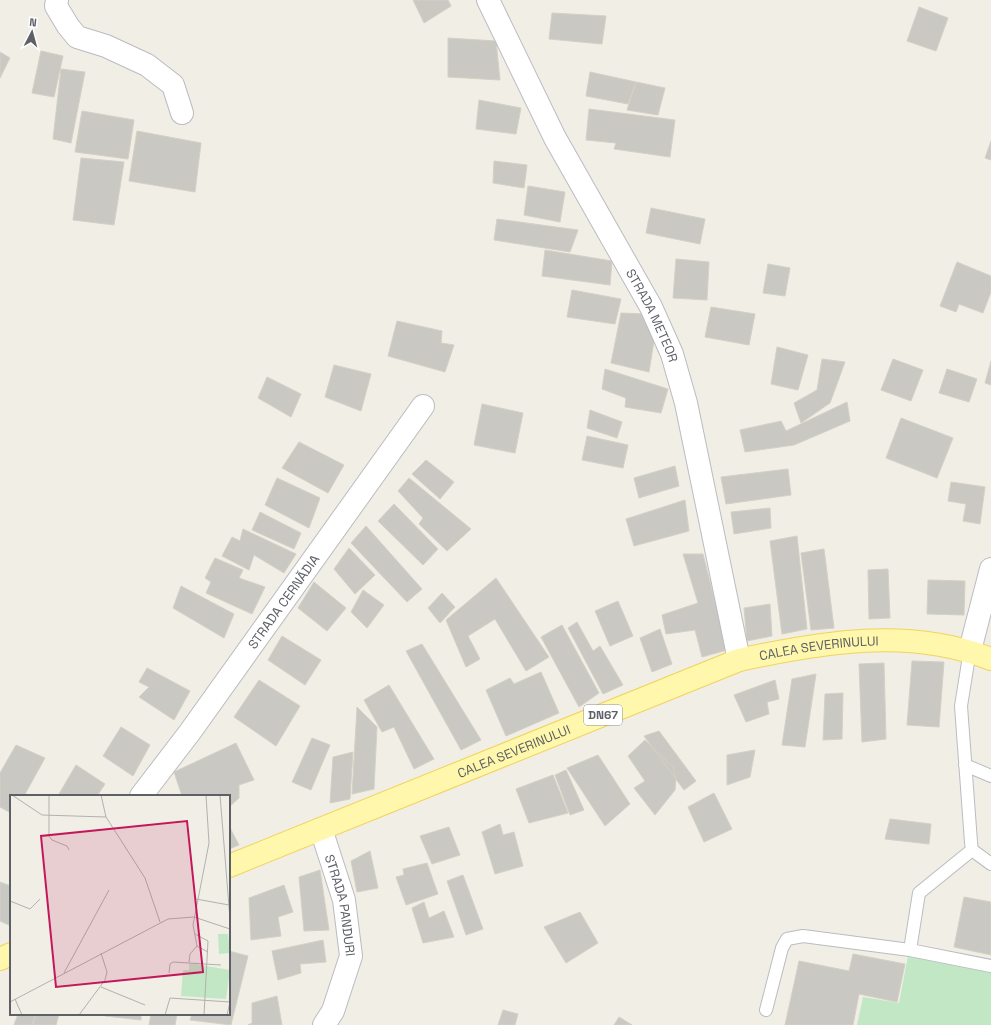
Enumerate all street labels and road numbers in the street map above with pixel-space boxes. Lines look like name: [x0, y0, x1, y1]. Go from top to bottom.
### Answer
street label: STRADA METEOR: [622, 266, 682, 364]
street label: STRADA CERNĂDIA: [244, 551, 323, 652]
street label: CALEA SEVERINULUI: [758, 632, 879, 664]
road number: DN67: [584, 705, 622, 725]
street label: CALEA SEVERINULUI: [455, 721, 573, 781]
street label: STRADA PANDURI: [321, 852, 359, 957]

